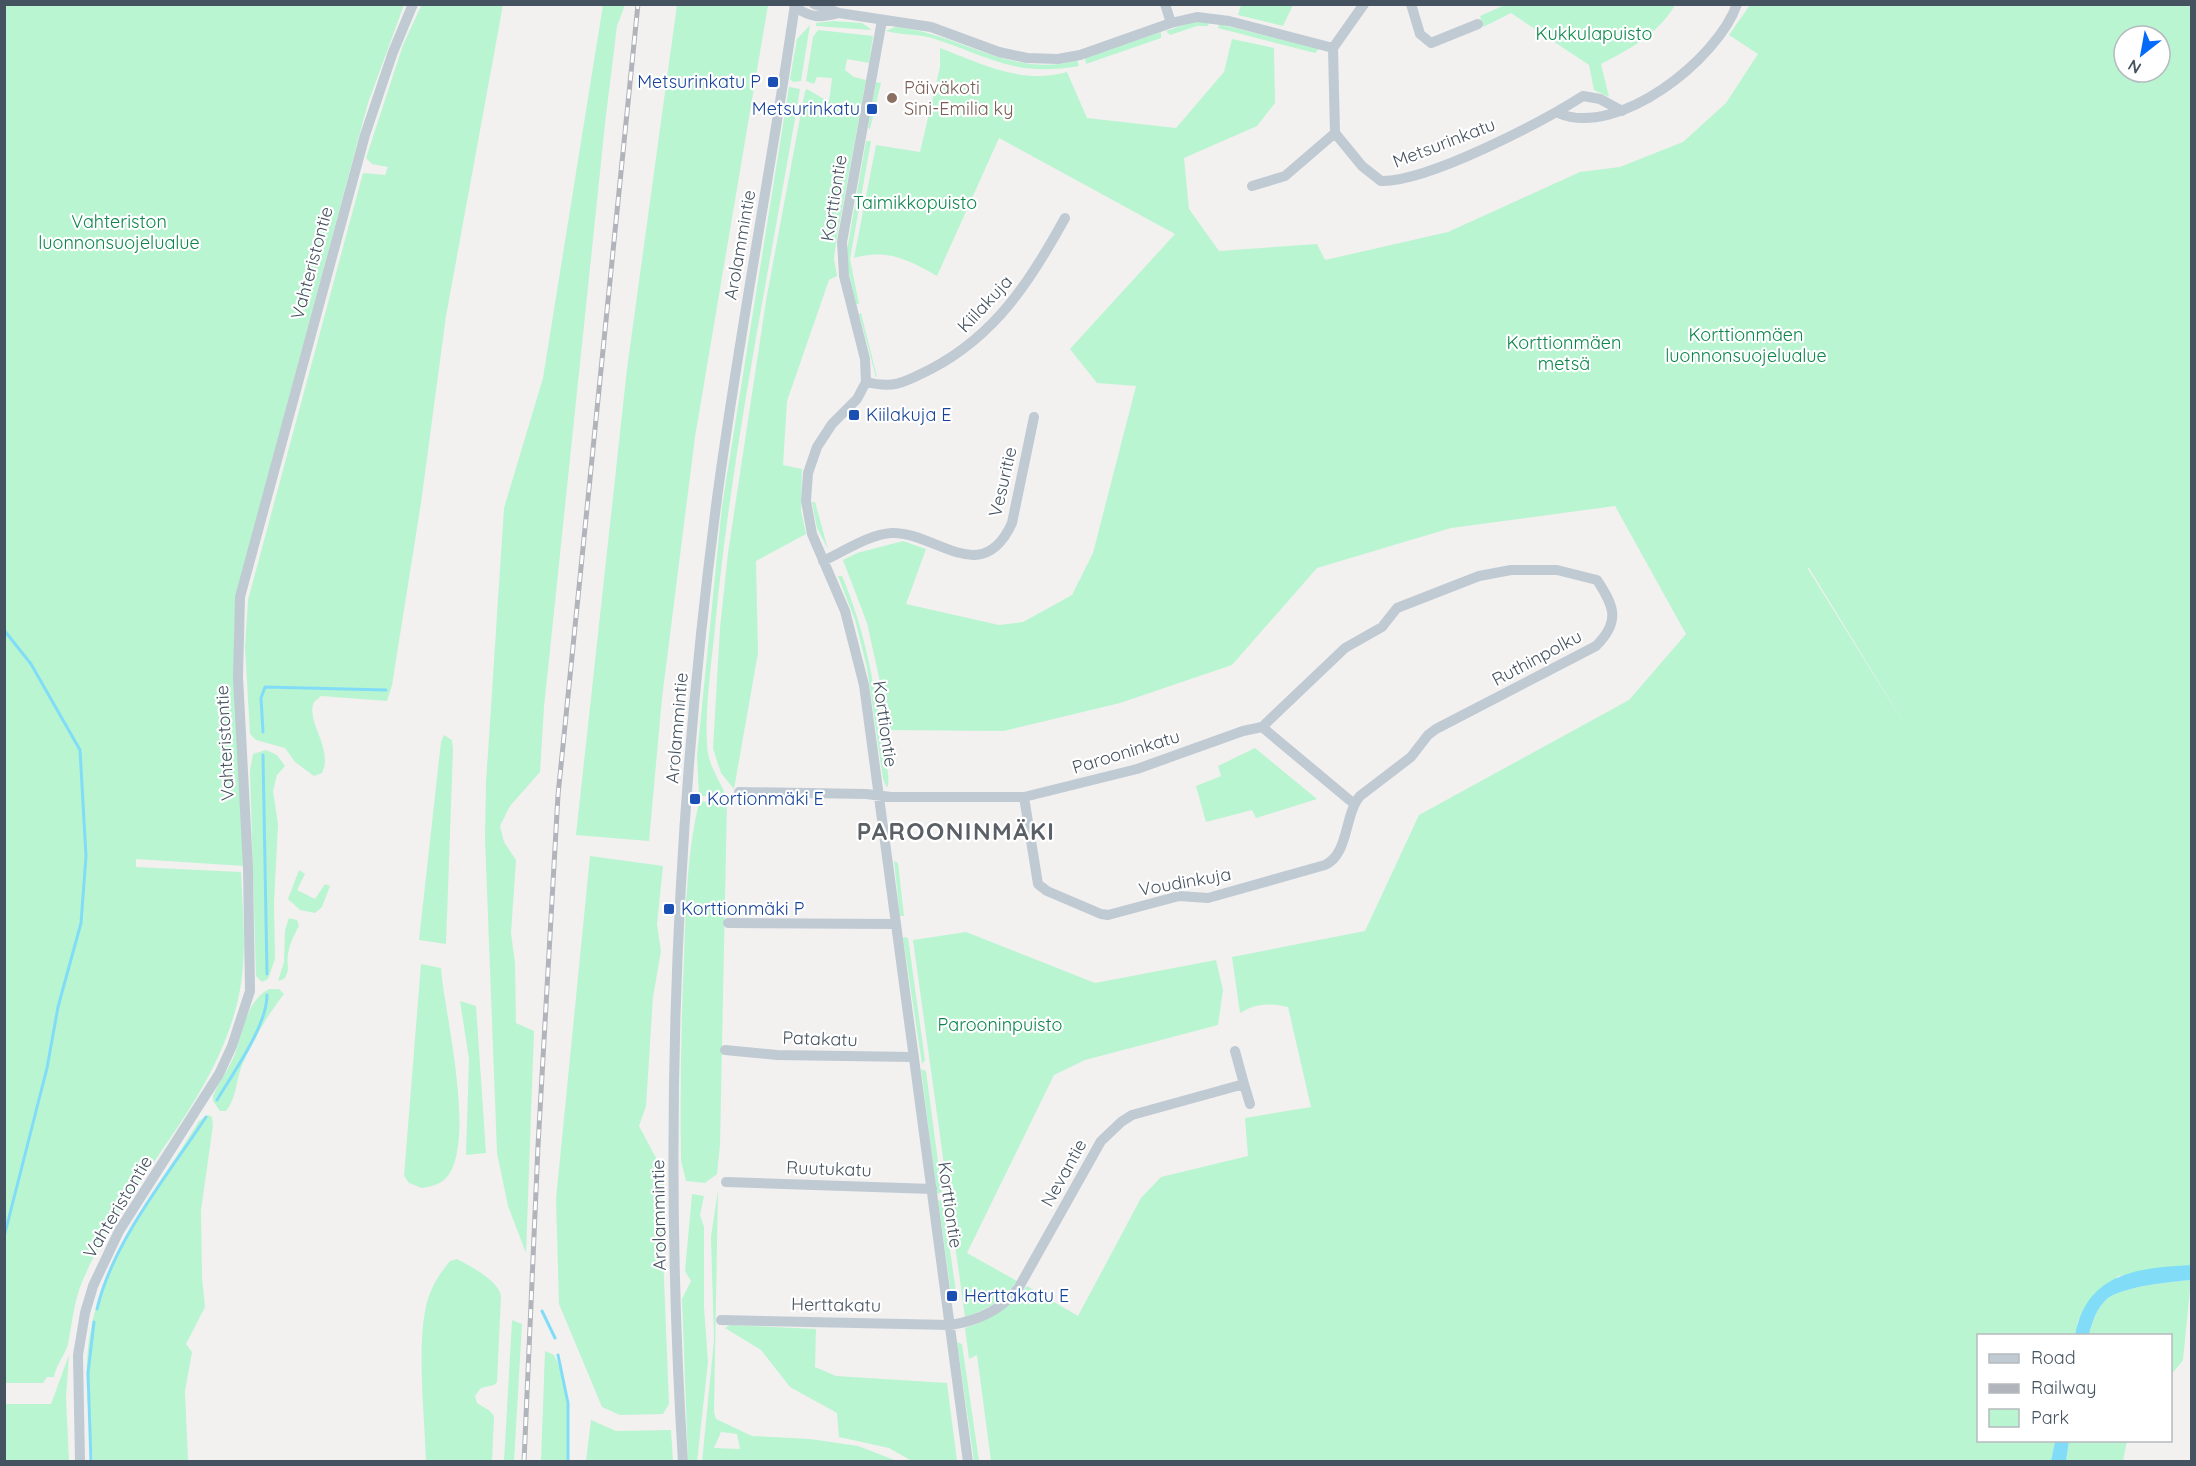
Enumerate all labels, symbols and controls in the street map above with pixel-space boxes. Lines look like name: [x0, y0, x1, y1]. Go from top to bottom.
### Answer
park label: Kukkulapuisto: [1536, 22, 1652, 45]
north arrow: [2112, 24, 2172, 84]
text: N: [2124, 55, 2144, 78]
place label: Metsurinkatu P: [637, 70, 761, 93]
marker: Metsurinkatu P: [766, 75, 780, 89]
place label: Päiväkoti Sini-Emilia ky: [904, 76, 1013, 120]
marker: Päiväkoti Sini-Emilia ky: [885, 91, 899, 105]
place label: Metsurinkatu: [752, 97, 860, 120]
marker: Metsurinkatu: [865, 102, 879, 116]
street label: Metsurinkatu: [1389, 112, 1498, 173]
street label: Korttiontie: [815, 153, 852, 243]
street label: Arolammintie: [719, 188, 760, 302]
park label: Taimikkopuisto: [853, 191, 977, 214]
street label: Vahteristontie: [285, 204, 338, 322]
park label: Vahteriston luonnonsuojelualue: [38, 210, 200, 254]
street label: Kiilakuja: [952, 270, 1017, 337]
park label: Korttionmäen luonnonsuojelualue: [1665, 323, 1827, 367]
park label: Korttionmäen metsä: [1507, 331, 1621, 375]
place label: Kiilakuja E: [866, 403, 952, 426]
marker: Kiilakuja E: [847, 408, 861, 422]
street label: Vesuritie: [983, 445, 1022, 519]
street label: Ruthinpolku: [1488, 624, 1586, 691]
street label: Arolammintie: [660, 672, 693, 784]
street label: Korttiontie: [868, 679, 903, 769]
street label: Vahteristontie: [210, 685, 239, 801]
street label: Parooninkatu: [1069, 724, 1182, 779]
place label: Kortionmäki E: [707, 787, 824, 810]
marker: Kortionmäki E: [688, 792, 702, 806]
district label: PAROONINMÄKI: [857, 816, 1055, 846]
street label: Voudinkuja: [1137, 862, 1233, 901]
place label: Korttionmäki P: [681, 897, 804, 920]
marker: Korttionmäki P: [662, 902, 676, 916]
park label: Parooninpuisto: [938, 1013, 1062, 1036]
street label: Patakatu: [782, 1026, 858, 1051]
street label: Nevantie: [1036, 1135, 1092, 1211]
street label: Vahteristontie: [78, 1151, 157, 1262]
street label: Ruutukatu: [786, 1156, 872, 1181]
street label: Arolammintie: [646, 1159, 671, 1271]
street label: Korttiontie: [933, 1160, 968, 1250]
place label: Herttakatu E: [964, 1284, 1069, 1307]
marker: Herttakatu E: [945, 1289, 959, 1303]
street label: Herttakatu: [791, 1292, 881, 1317]
legend: [1977, 1334, 2172, 1442]
text: Road: [2031, 1346, 2076, 1369]
text: Railway: [2031, 1376, 2097, 1399]
text: Park: [2031, 1406, 2069, 1429]

